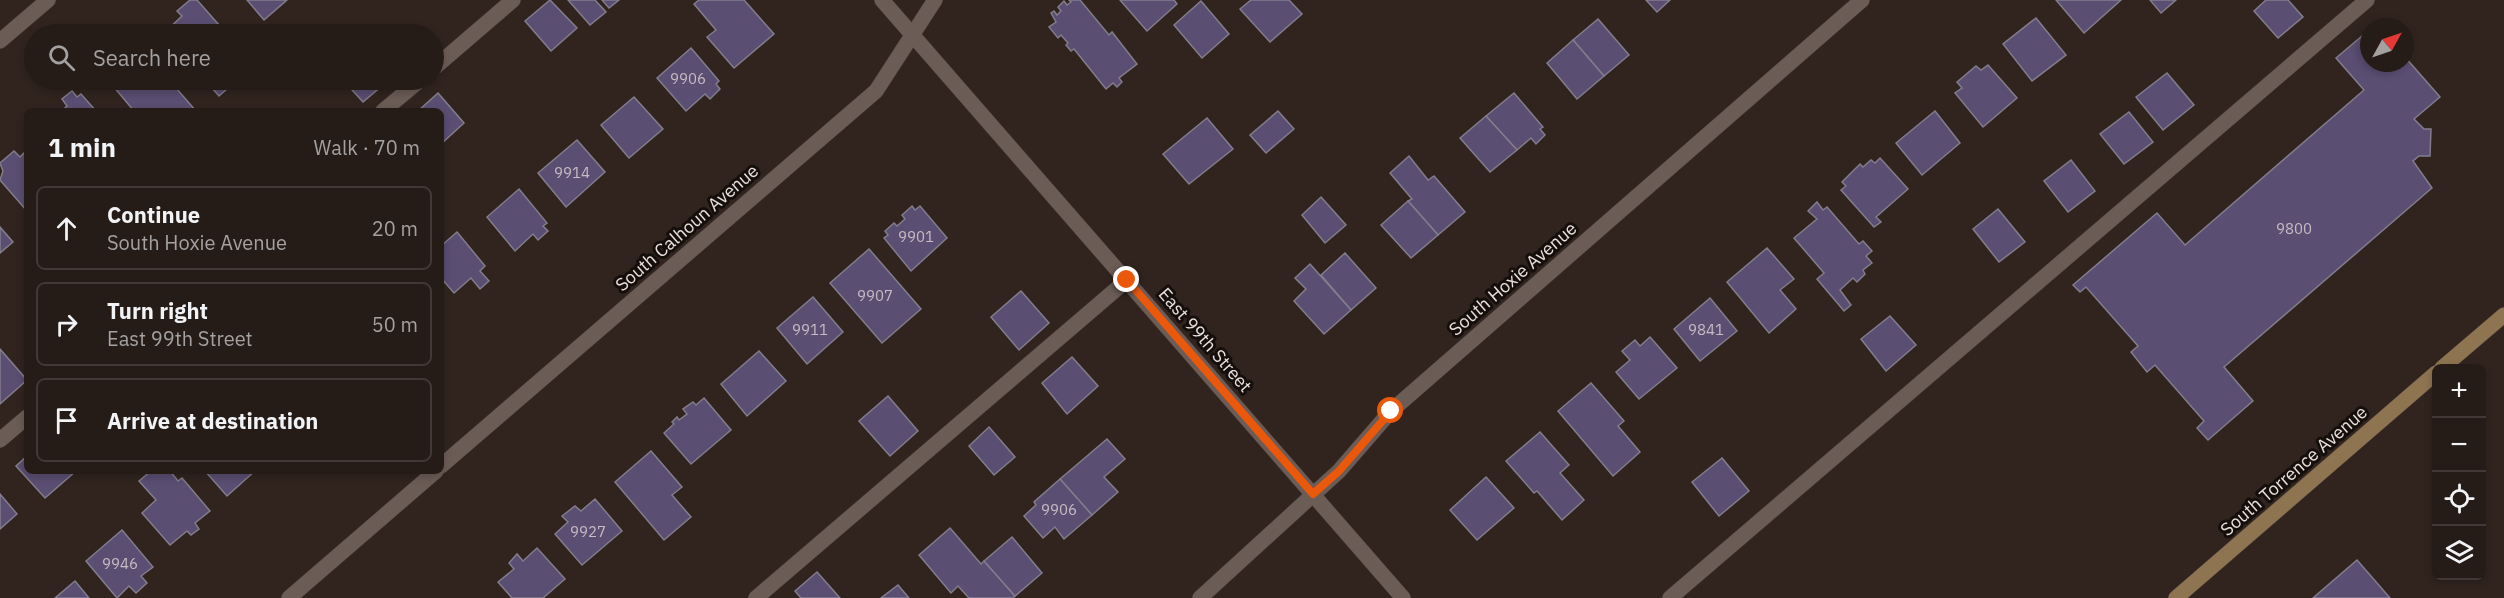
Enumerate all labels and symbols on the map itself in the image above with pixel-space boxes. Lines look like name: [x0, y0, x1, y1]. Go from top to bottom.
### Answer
north arrow: [2360, 18, 2414, 72]
house number: 9906: [670, 69, 706, 88]
street label: South Calhoun Avenue: [610, 159, 763, 296]
house number: 9914: [554, 163, 590, 182]
street label: South Hoxie Avenue: [1444, 217, 1581, 340]
house number: 9800: [2276, 219, 2312, 238]
house number: 9901: [898, 227, 934, 246]
route end: [1113, 266, 1139, 292]
street label: East 99th Street: [1154, 283, 1257, 397]
house number: 9907: [857, 286, 893, 305]
house number: 9911: [792, 320, 828, 339]
house number: 9841: [1688, 320, 1724, 339]
route start: [1377, 397, 1403, 423]
street label: South Torrence Avenue: [2215, 400, 2372, 541]
house number: 9906: [1041, 500, 1077, 519]
house number: 9927: [570, 522, 606, 541]
house number: 9946: [102, 554, 138, 573]

